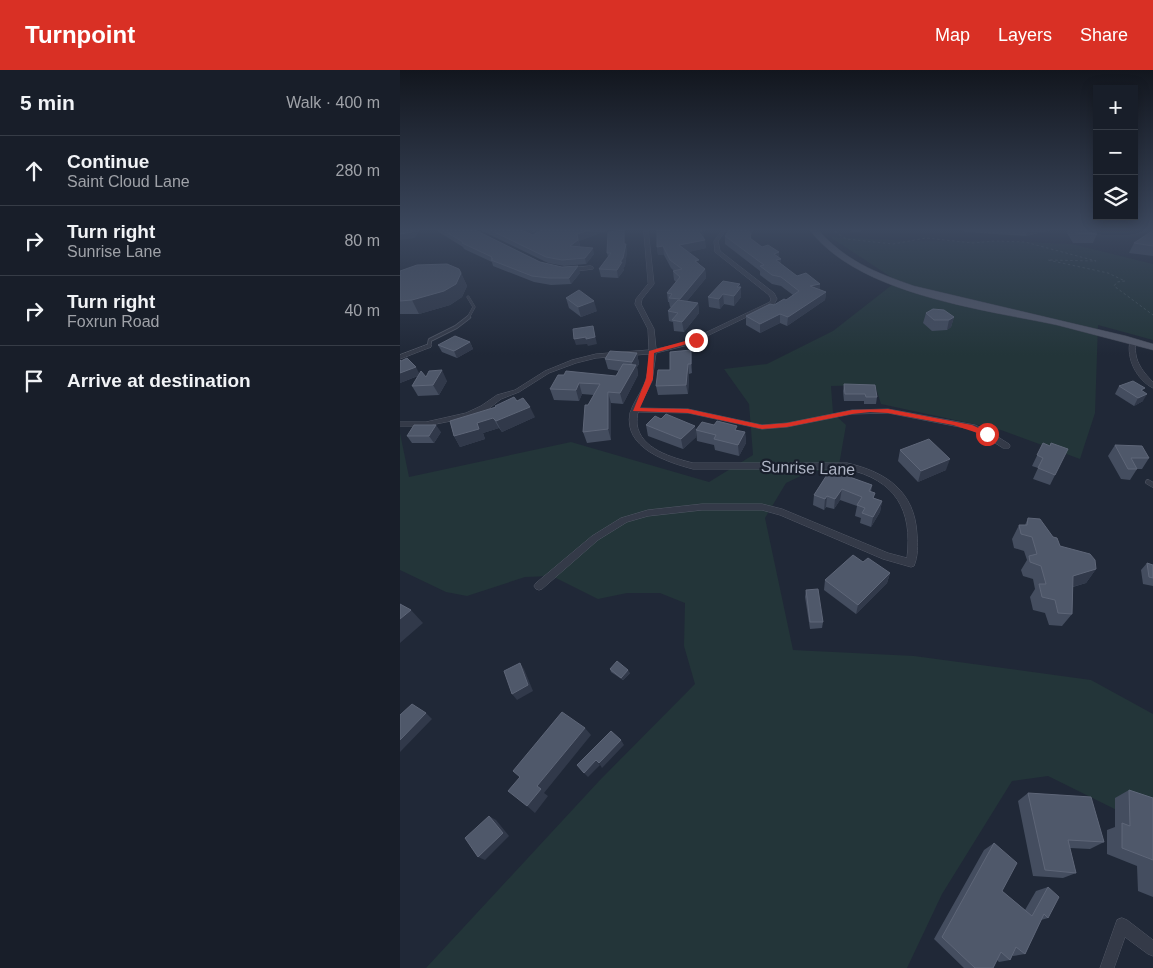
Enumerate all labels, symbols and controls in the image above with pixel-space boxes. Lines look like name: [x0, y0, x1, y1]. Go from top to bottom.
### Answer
text: Turnpoint: [25, 21, 135, 48]
text: Map: [935, 25, 970, 45]
text: Layers: [998, 25, 1052, 45]
text: Share: [1080, 25, 1128, 45]
map controls: [1093, 85, 1138, 220]
button: +: [1093, 85, 1138, 130]
text: 5 min: [20, 91, 75, 114]
text: Walk · 400 m: [286, 94, 380, 111]
button: −: [1093, 130, 1138, 175]
text: Continue: [67, 151, 149, 172]
icon: ahead: [20, 157, 48, 185]
text: 280 m: [336, 162, 380, 179]
text: Saint Cloud Lane: [67, 173, 190, 190]
button: layers: [1093, 175, 1138, 220]
text: Turn right: [67, 221, 155, 242]
icon: right: [20, 227, 48, 255]
text: 80 m: [344, 232, 380, 249]
text: Sunrise Lane: [67, 243, 161, 260]
text: Turn right: [67, 291, 155, 312]
icon: right: [20, 297, 48, 325]
text: 40 m: [344, 302, 380, 319]
text: Foxrun Road: [67, 313, 160, 330]
route end: [685, 329, 708, 352]
icon: arrive: [20, 367, 48, 395]
text: Arrive at destination: [67, 370, 251, 391]
route start: [976, 423, 999, 446]
street label: Sunrise Lane: [761, 458, 856, 478]

